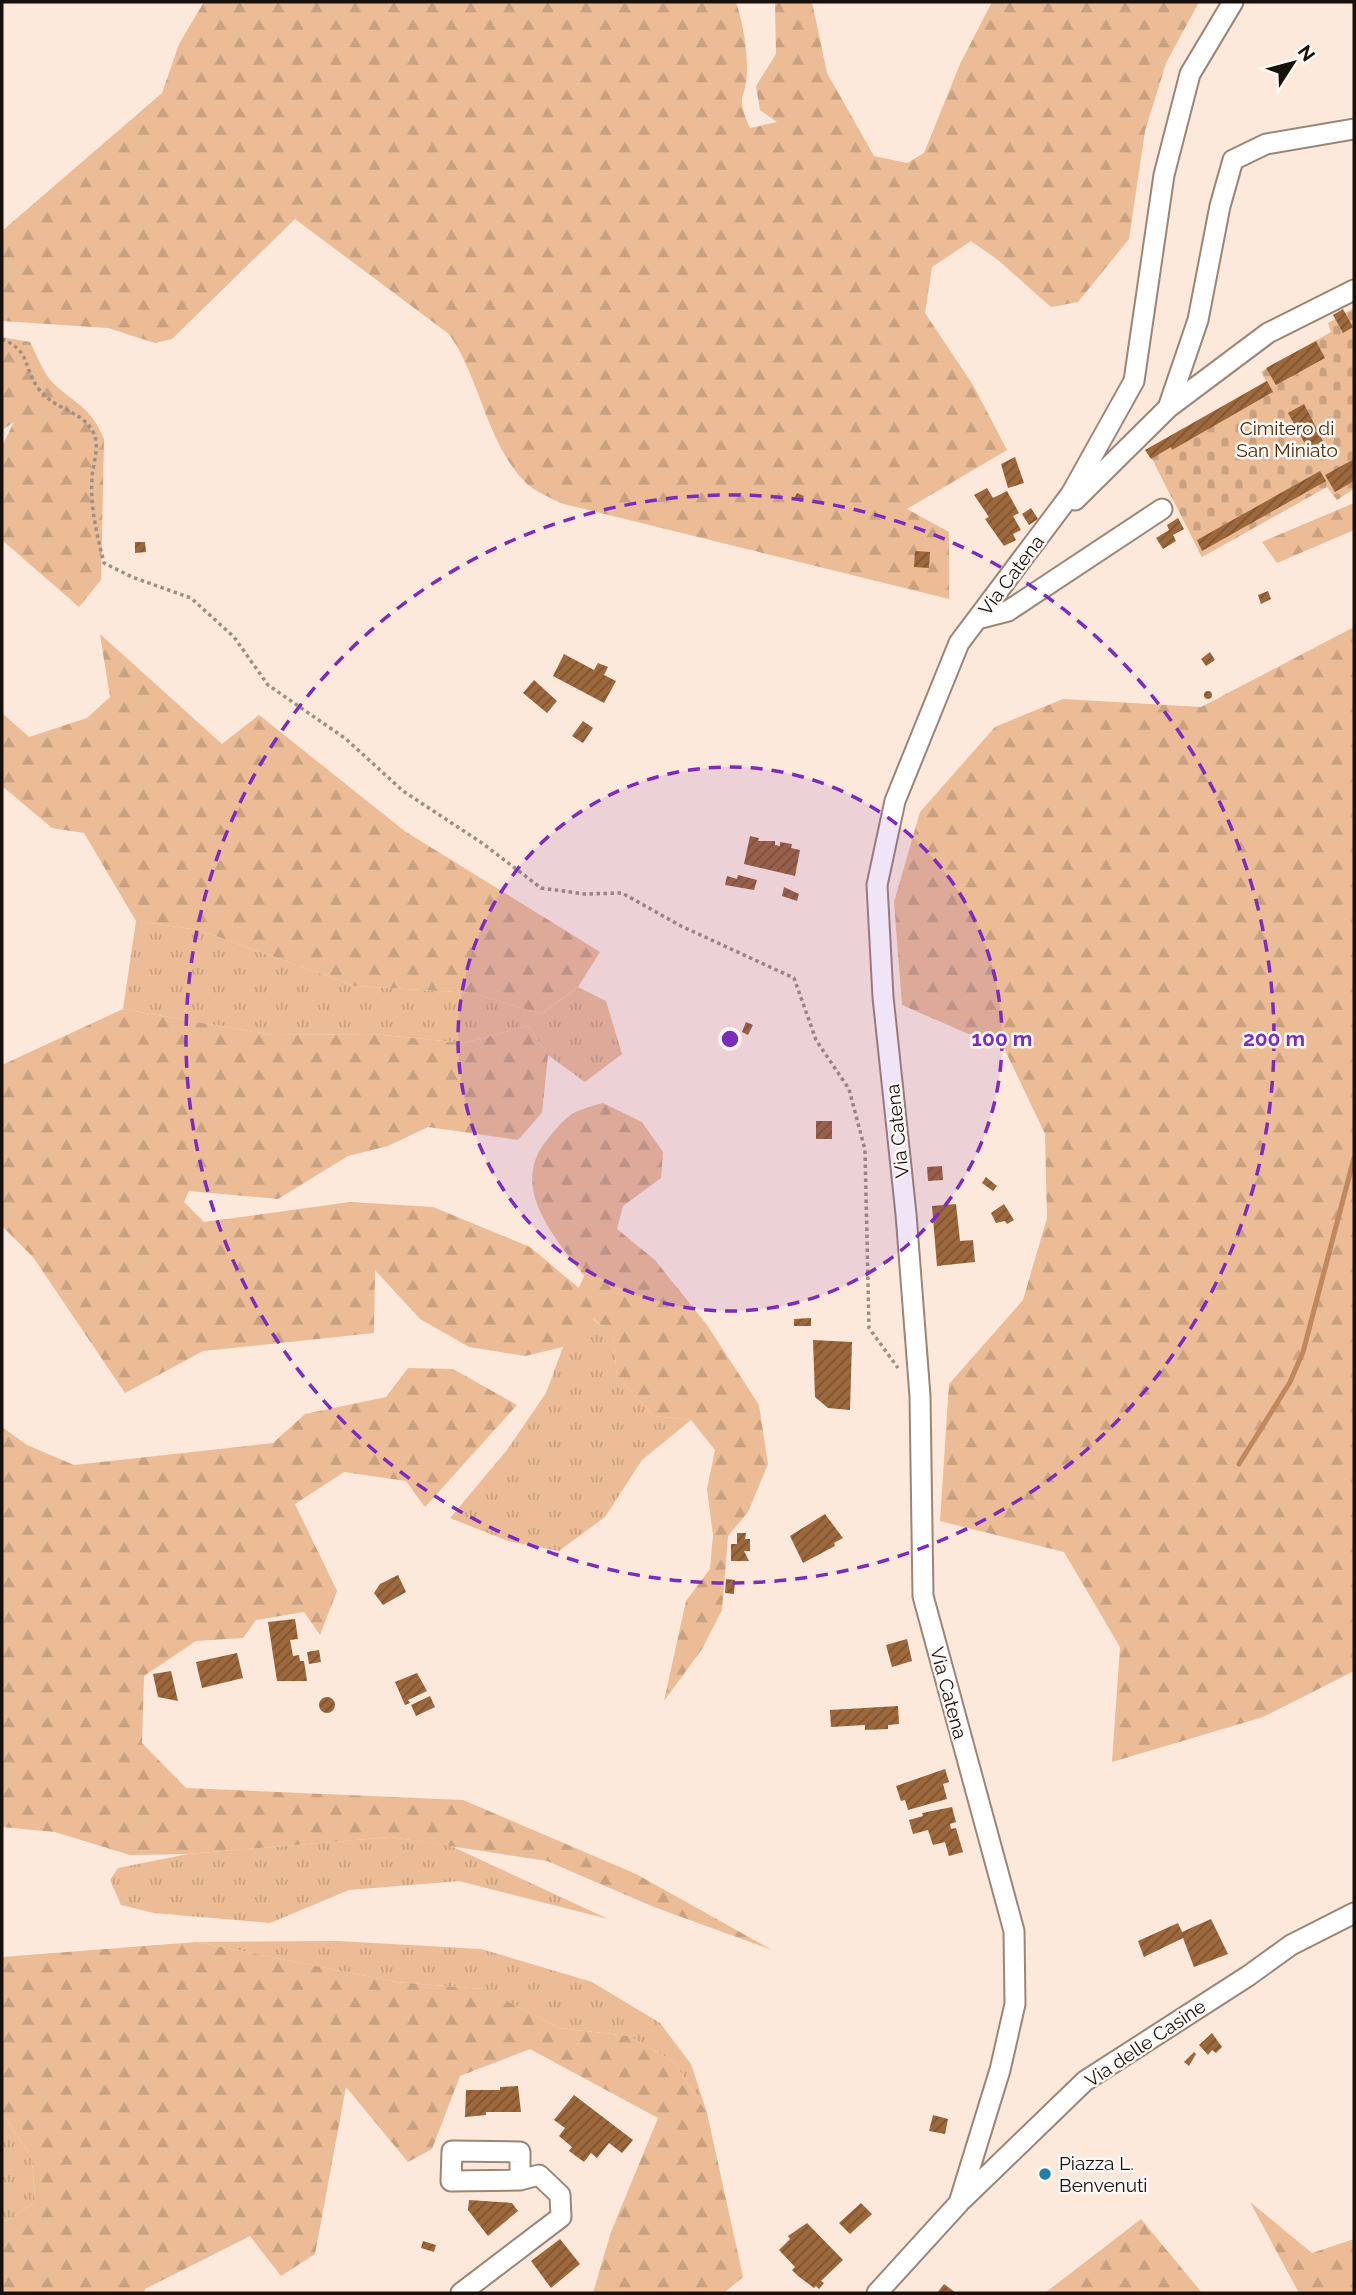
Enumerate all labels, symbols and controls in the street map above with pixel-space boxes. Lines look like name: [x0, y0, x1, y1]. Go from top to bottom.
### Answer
north arrow: [1258, 28, 1328, 98]
text: N: [1294, 41, 1320, 65]
park label: Cimitero di San Miniato: [1236, 417, 1338, 461]
street label: Via Catena: [974, 531, 1048, 619]
text: 100 m: [972, 1026, 1032, 1051]
text: 200 m: [1243, 1026, 1305, 1051]
centre of rings: [718, 1027, 742, 1051]
street label: Via Catena: [881, 1083, 913, 1179]
street label: Via Catena: [926, 1645, 972, 1741]
street label: Via delle Casine: [1081, 1995, 1209, 2091]
place label: Piazza L. Benvenuti: [1059, 2152, 1147, 2196]
marker: Piazza L. Benvenuti: [1037, 2166, 1053, 2182]

